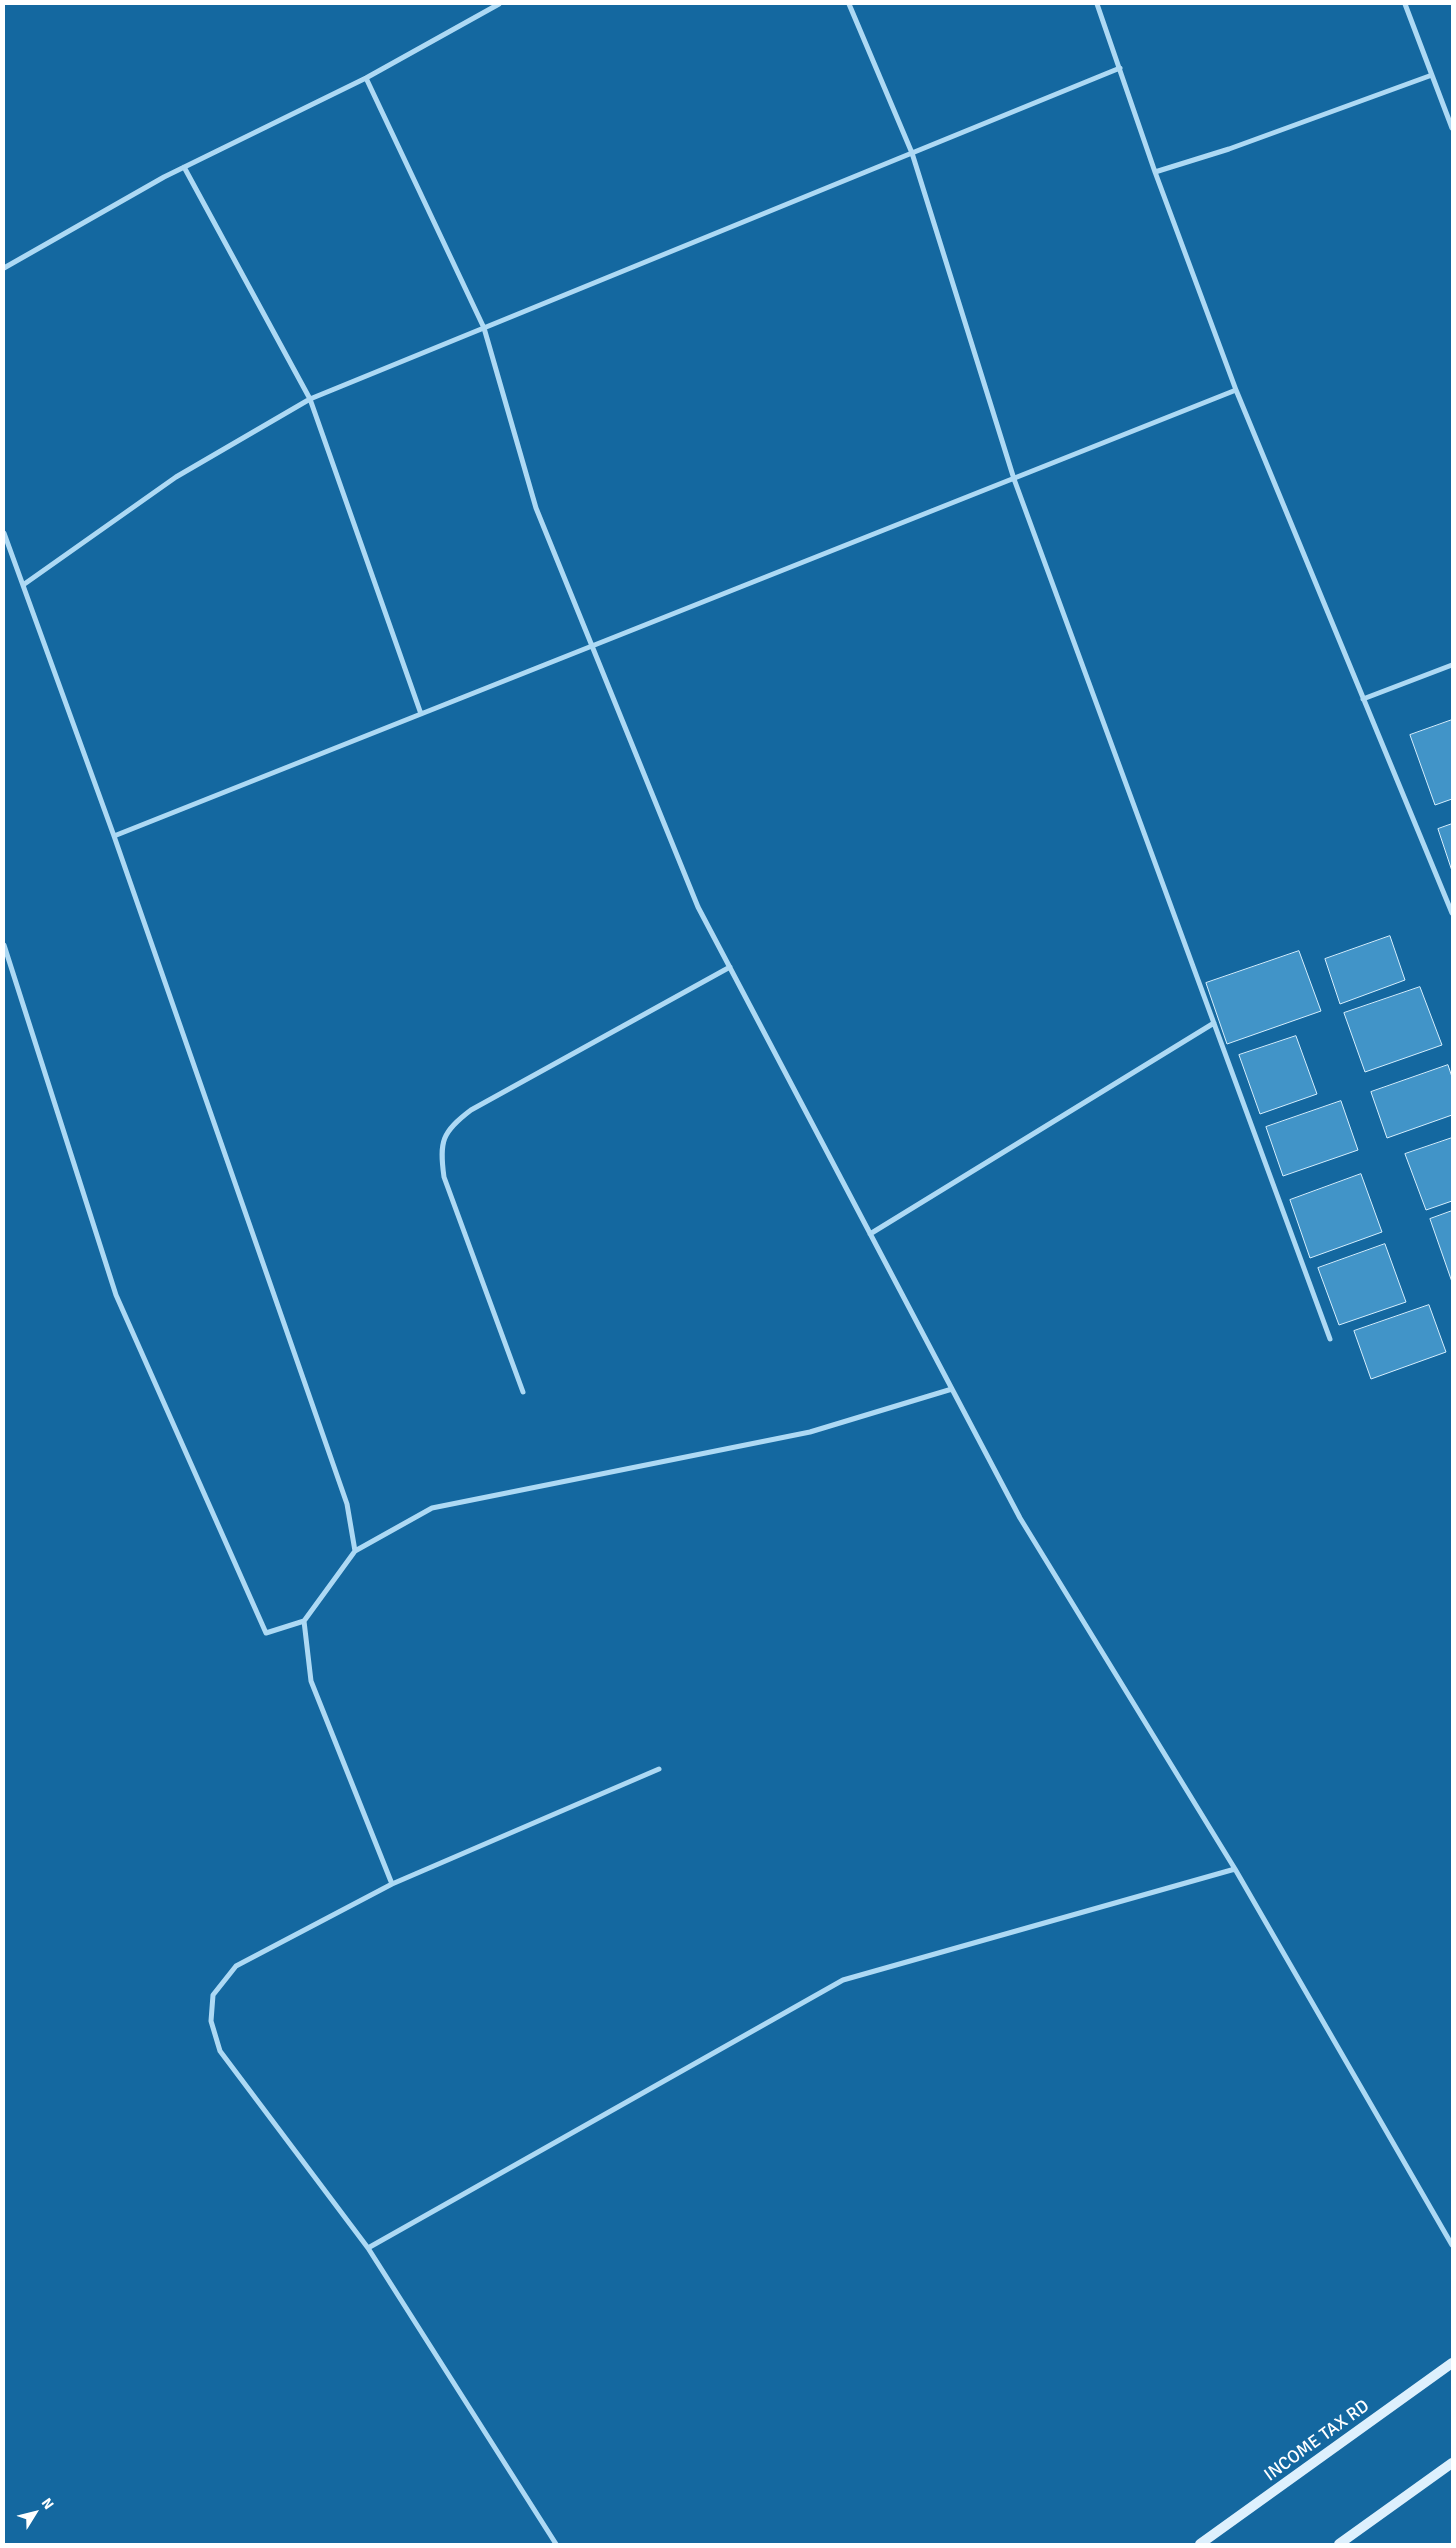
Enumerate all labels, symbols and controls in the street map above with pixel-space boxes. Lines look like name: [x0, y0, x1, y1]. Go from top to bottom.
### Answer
street label: INCOME TAX RD: [1260, 2396, 1374, 2486]
north arrow: [10, 2488, 60, 2538]
text: N: [38, 2495, 57, 2513]

